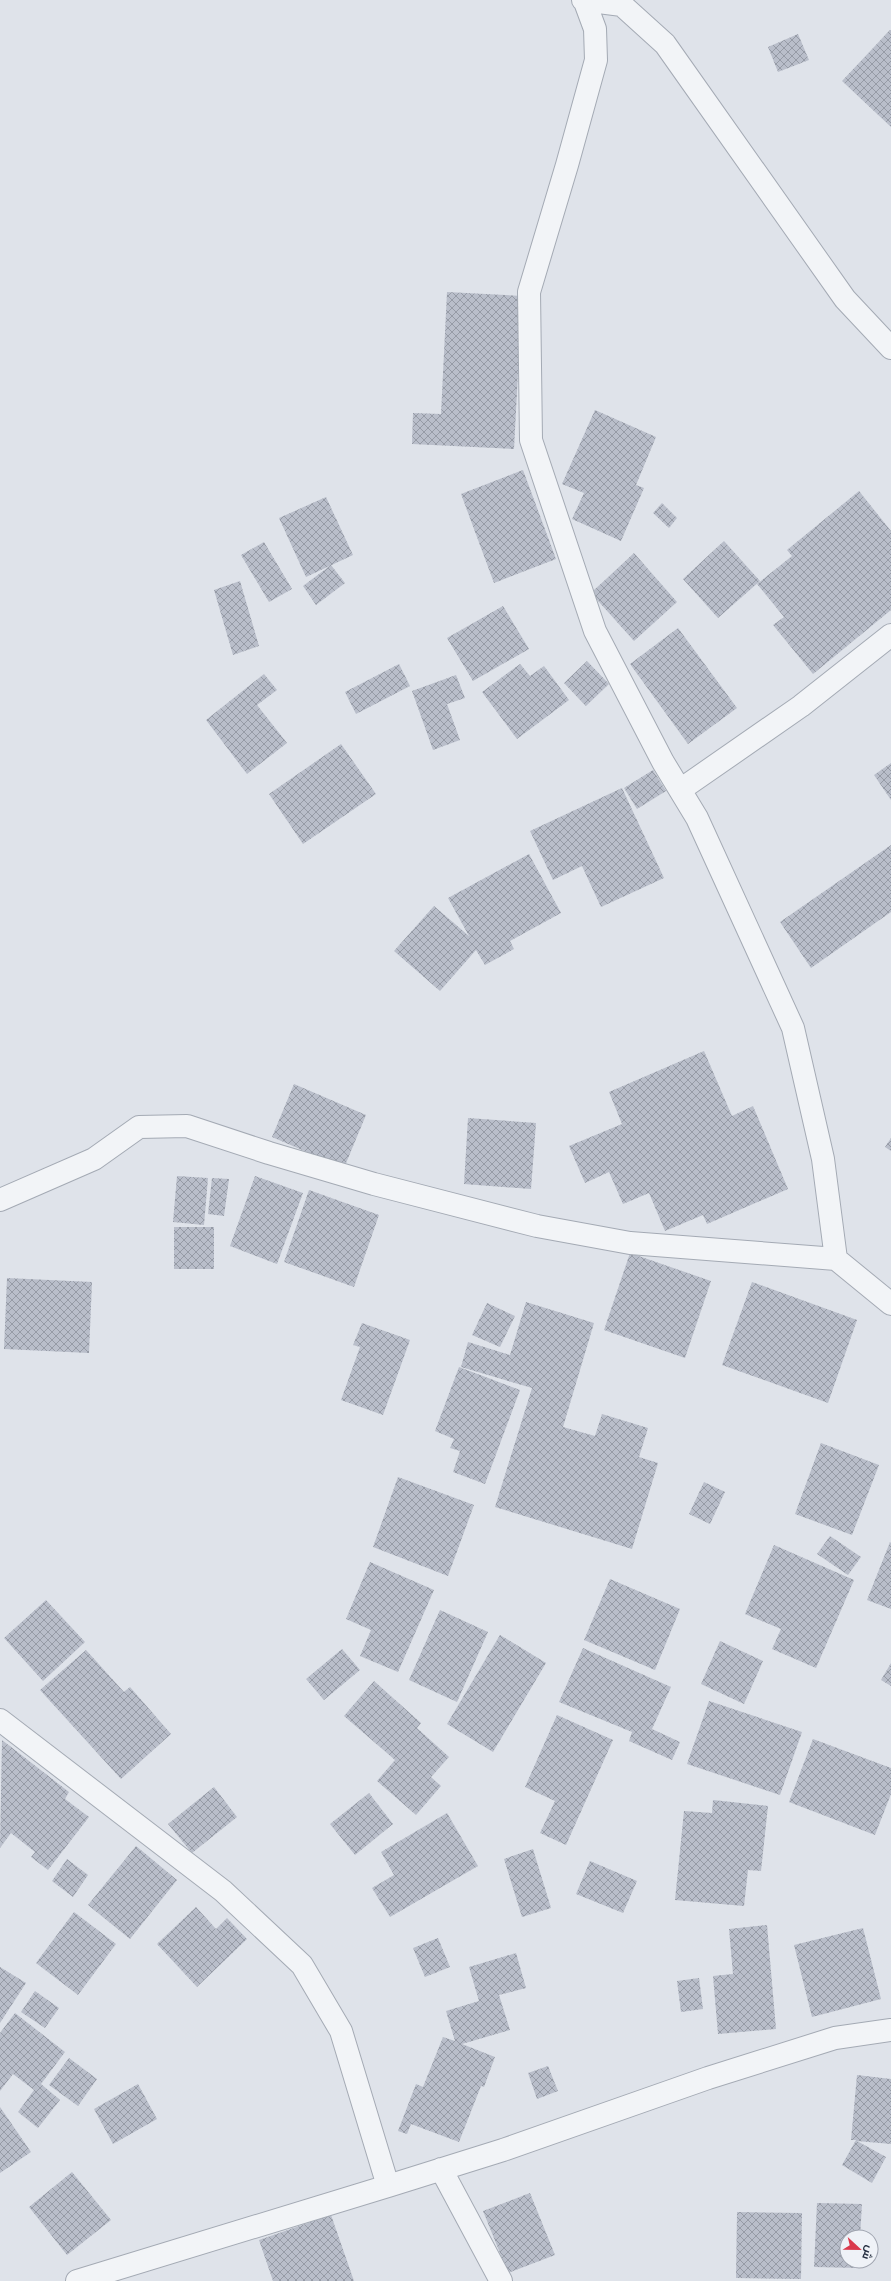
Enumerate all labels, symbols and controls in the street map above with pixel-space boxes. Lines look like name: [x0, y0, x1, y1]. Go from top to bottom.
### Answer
north arrow: [839, 2229, 879, 2269]
text: ش: [858, 2243, 878, 2262]

